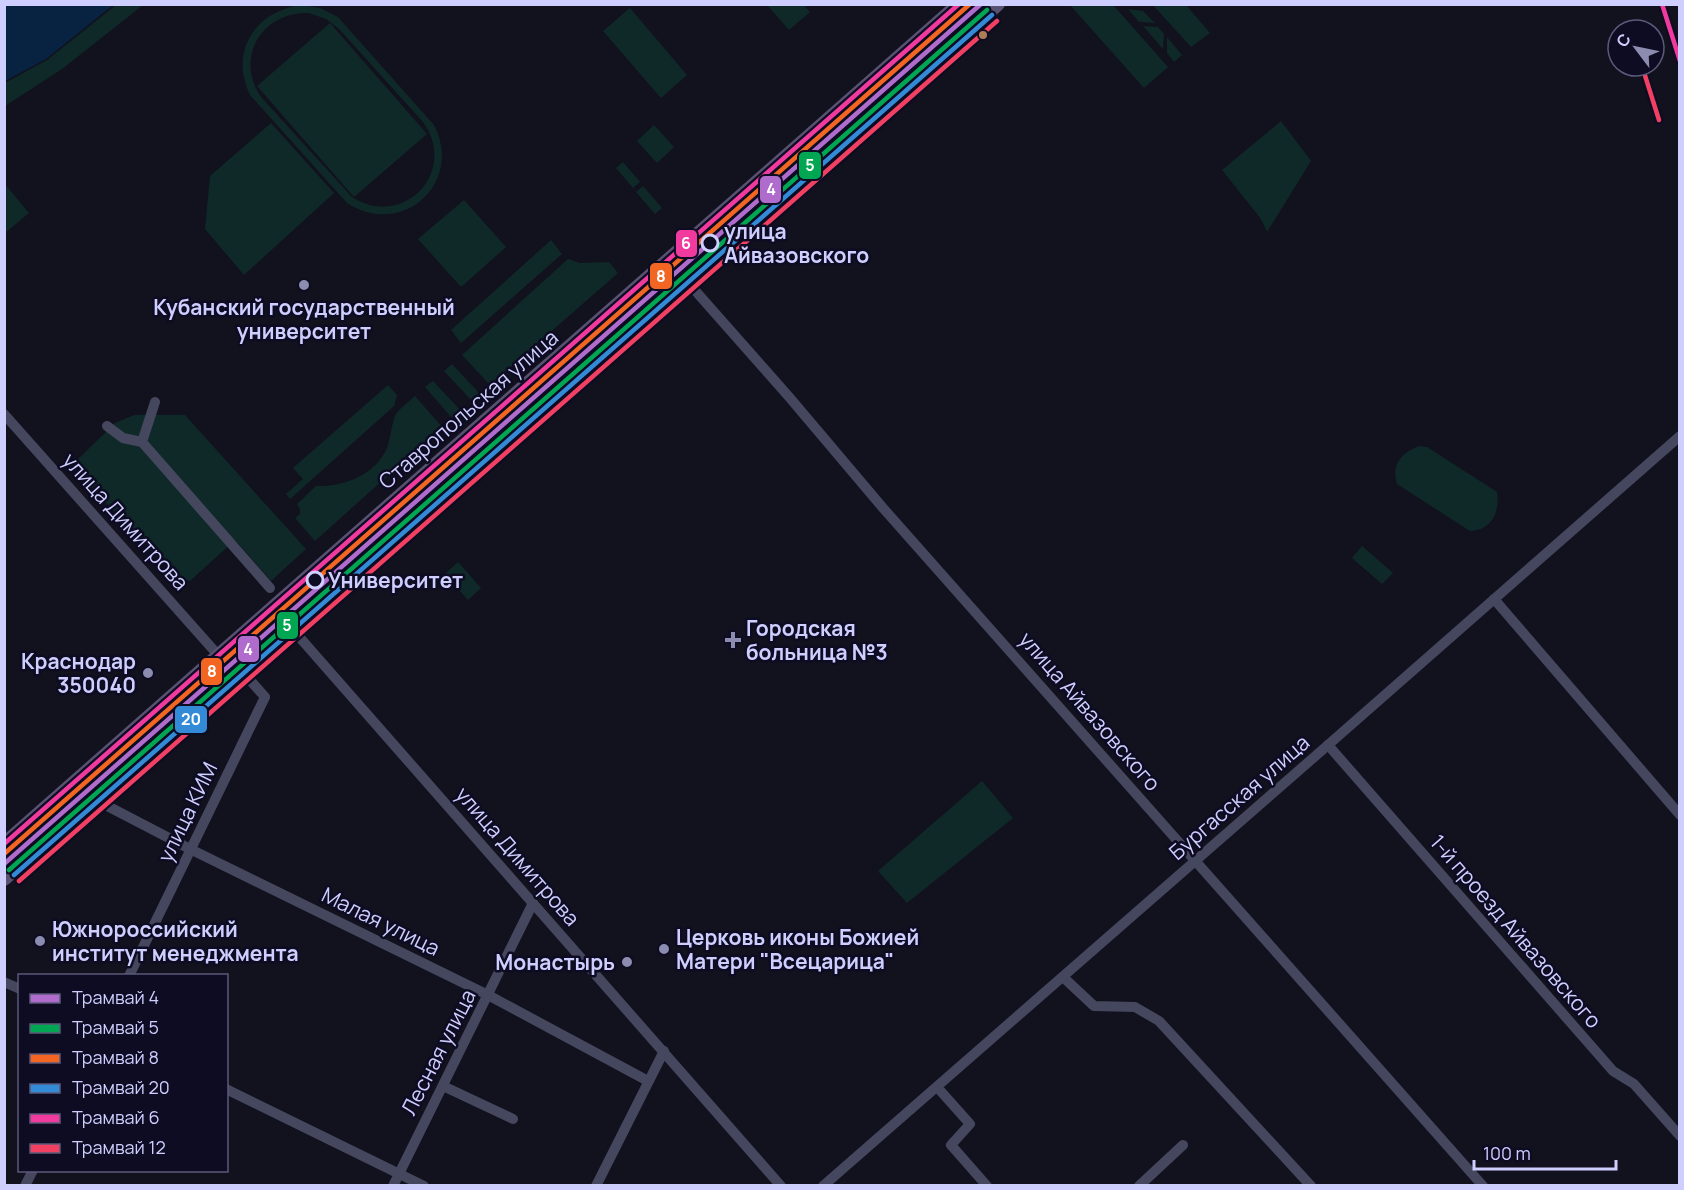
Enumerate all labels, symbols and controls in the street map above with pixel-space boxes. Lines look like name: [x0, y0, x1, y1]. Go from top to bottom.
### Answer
north arrow: [1606, 18, 1666, 78]
unlabelled marker: [977, 29, 989, 41]
text: С: [1611, 29, 1636, 51]
line badge: 5: [798, 151, 822, 180]
text: 5: [805, 154, 815, 176]
line badge: 4: [759, 175, 782, 204]
text: 4: [766, 178, 776, 200]
place label: улица Айвазовского: [724, 217, 869, 269]
line badge: 6: [675, 229, 698, 258]
text: 6: [681, 232, 691, 254]
marker: улица Айвазовского: [701, 234, 719, 252]
line badge: 8: [649, 262, 673, 290]
text: 8: [656, 265, 666, 287]
marker: Кубанский государственный университет: [297, 278, 311, 292]
place label: Кубанский государственный университет: [153, 293, 455, 345]
street label: Ставропольская улица: [372, 323, 564, 495]
street label: улица Димитрова: [57, 446, 195, 596]
place label: Университет: [328, 566, 463, 594]
marker: Университет: [306, 571, 324, 589]
line badge: 5: [276, 611, 299, 640]
text: 5: [282, 614, 292, 636]
place label: Городская больница №3: [746, 614, 888, 666]
street label: улица Айвазовского: [1013, 626, 1167, 796]
marker: Городская больница №3: [724, 631, 742, 649]
line badge: 4: [237, 635, 260, 663]
text: 4: [243, 638, 253, 660]
place label: Краснодар 350040: [21, 647, 136, 699]
line badge: 8: [200, 657, 223, 686]
text: 8: [207, 660, 217, 682]
marker: Краснодар 350040: [141, 666, 155, 680]
line badge: 20: [174, 705, 208, 734]
text: 20: [181, 708, 201, 730]
street label: Бургасская улица: [1163, 728, 1315, 866]
street label: улица КИМ: [151, 757, 223, 867]
street label: улица Димитрова: [450, 780, 586, 932]
street label: 1-й проезд Айвазовского: [1424, 828, 1608, 1034]
street label: Малая улица: [317, 880, 445, 962]
place label: Южнороссийский институт менеджмента: [52, 915, 299, 967]
place label: Церковь иконы Божией Матери "Всецарица": [676, 923, 919, 975]
marker: Южнороссийский институт менеджмента: [33, 934, 47, 948]
marker: Церковь иконы Божией Матери "Всецарица": [657, 942, 671, 956]
place label: Монастырь: [495, 948, 615, 976]
marker: Монастырь: [620, 955, 634, 969]
legend: [18, 974, 228, 1172]
street label: Лесная улица: [394, 984, 482, 1120]
text: Трамвай 4: [72, 985, 159, 1009]
text: Трамвай 5: [72, 1015, 159, 1039]
text: Трамвай 8: [72, 1045, 159, 1069]
text: Трамвай 20: [72, 1075, 170, 1099]
text: Трамвай 6: [72, 1105, 160, 1129]
scale bar: [1474, 1133, 1616, 1171]
text: Трамвай 12: [72, 1135, 166, 1159]
text: 100 m: [1483, 1141, 1531, 1165]

